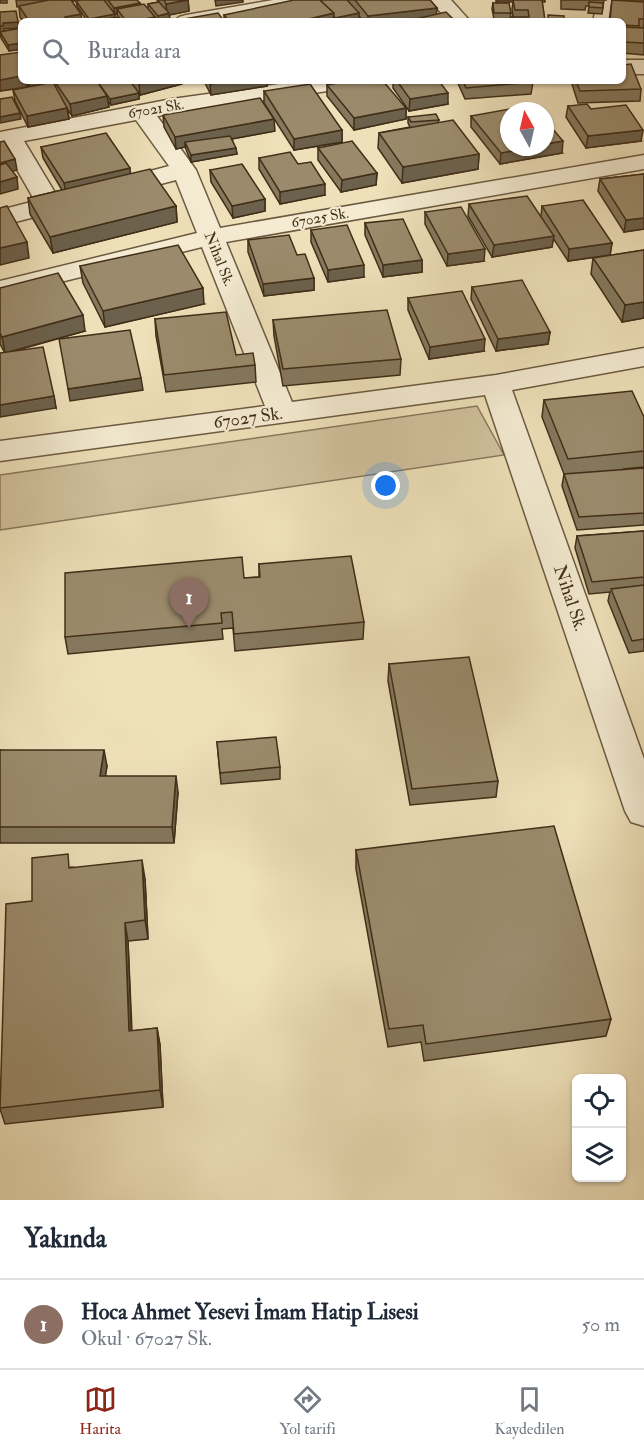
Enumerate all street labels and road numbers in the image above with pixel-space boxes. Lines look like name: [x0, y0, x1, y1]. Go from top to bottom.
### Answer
street label: 67021 Sk.: [126, 95, 186, 123]
street label: 67025 Sk.: [290, 204, 350, 232]
street label: Nihal Sk.: [200, 229, 238, 289]
street label: 67027 Sk.: [212, 402, 284, 434]
street label: Nihal Sk.: [548, 562, 592, 634]

